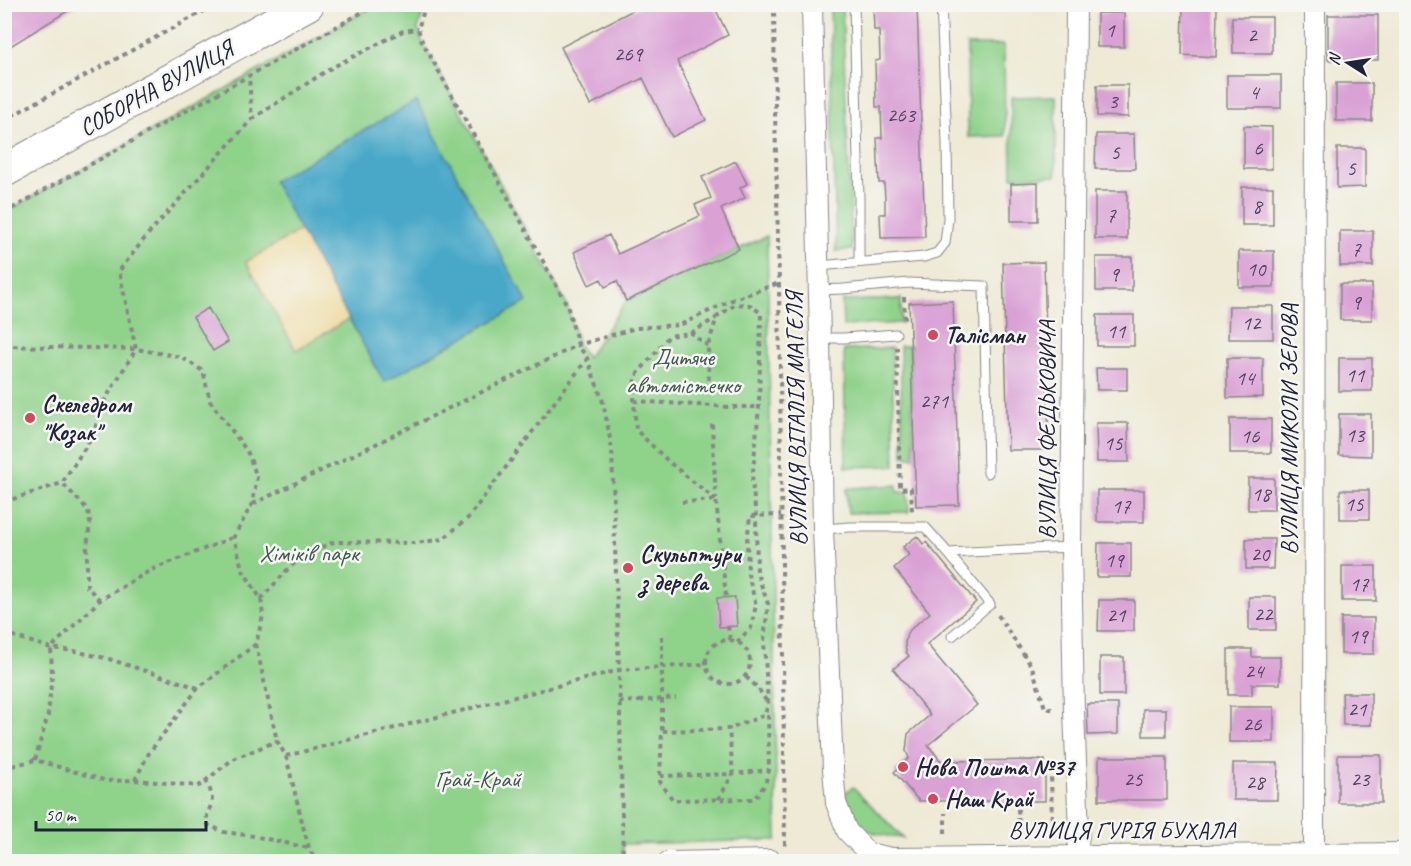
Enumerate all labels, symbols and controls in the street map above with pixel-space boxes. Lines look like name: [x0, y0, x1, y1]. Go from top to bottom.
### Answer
house number: 1: [1105, 17, 1116, 43]
house number: 2: [1247, 22, 1258, 48]
street label: СОБОРНА ВУЛИЦЯ: [74, 32, 241, 143]
north arrow: [1318, 33, 1378, 93]
house number: 269: [614, 41, 644, 67]
text: N: [1323, 50, 1346, 67]
house number: 4: [1249, 79, 1261, 105]
house number: 3: [1108, 88, 1119, 114]
house number: 263: [887, 102, 917, 128]
house number: 6: [1253, 135, 1263, 161]
house number: 5: [1110, 139, 1121, 165]
house number: 5: [1346, 155, 1357, 181]
house number: 8: [1252, 193, 1264, 219]
house number: 7: [1106, 202, 1117, 228]
house number: 7: [1351, 236, 1362, 262]
house number: 10: [1247, 256, 1267, 282]
house number: 9: [1109, 261, 1120, 287]
street label: ВУЛИЦЯ ВІТАЛІЯ МАГЕЛЯ: [779, 288, 813, 546]
house number: 9: [1351, 289, 1362, 315]
street label: ВУЛИЦЯ МИКОЛИ ЗЕРОВА: [1274, 302, 1304, 555]
house number: 12: [1242, 310, 1262, 336]
house number: 11: [1107, 318, 1127, 344]
place label: Талісман: [945, 320, 1027, 350]
street label: ВУЛИЦЯ ФЕДЬКОВИЧА: [1032, 320, 1062, 540]
marker: Талісман: [926, 328, 940, 342]
park label: Дитяче автомістечко: [626, 342, 743, 400]
house number: 11: [1346, 362, 1366, 388]
house number: 14: [1236, 365, 1257, 391]
house number: 271: [920, 388, 950, 414]
place label: Скеледром "Козак": [42, 389, 133, 448]
marker: Скеледром "Козак": [23, 411, 37, 425]
house number: 13: [1346, 422, 1366, 448]
house number: 16: [1241, 423, 1260, 449]
house number: 15: [1104, 430, 1124, 456]
house number: 18: [1252, 481, 1273, 507]
house number: 15: [1345, 491, 1365, 517]
house number: 17: [1112, 493, 1132, 519]
park label: Хіміків парк: [259, 538, 361, 568]
place label: Скульптури з дерева: [637, 539, 743, 598]
house number: 20: [1251, 541, 1271, 567]
house number: 19: [1105, 547, 1125, 573]
marker: Скульптури з дерева: [621, 561, 635, 575]
house number: 17: [1350, 571, 1370, 597]
house number: 22: [1254, 601, 1274, 627]
house number: 21: [1107, 602, 1127, 628]
house number: 19: [1349, 623, 1369, 649]
house number: 24: [1245, 658, 1266, 684]
house number: 21: [1348, 696, 1368, 722]
house number: 26: [1243, 711, 1262, 737]
place label: Нова Пошта №37: [915, 752, 1076, 782]
marker: Нова Пошта №37: [896, 760, 910, 774]
park label: Грай-Край: [435, 764, 523, 794]
house number: 25: [1124, 766, 1144, 792]
house number: 23: [1351, 766, 1371, 792]
house number: 28: [1246, 769, 1267, 795]
place label: Наш Край: [945, 784, 1035, 814]
marker: Наш Край: [926, 792, 940, 806]
scale bar: [36, 794, 206, 832]
text: 50 m: [45, 804, 78, 826]
street label: ВУЛИЦЯ ГУРІЯ БУХАЛА: [1009, 815, 1236, 845]

